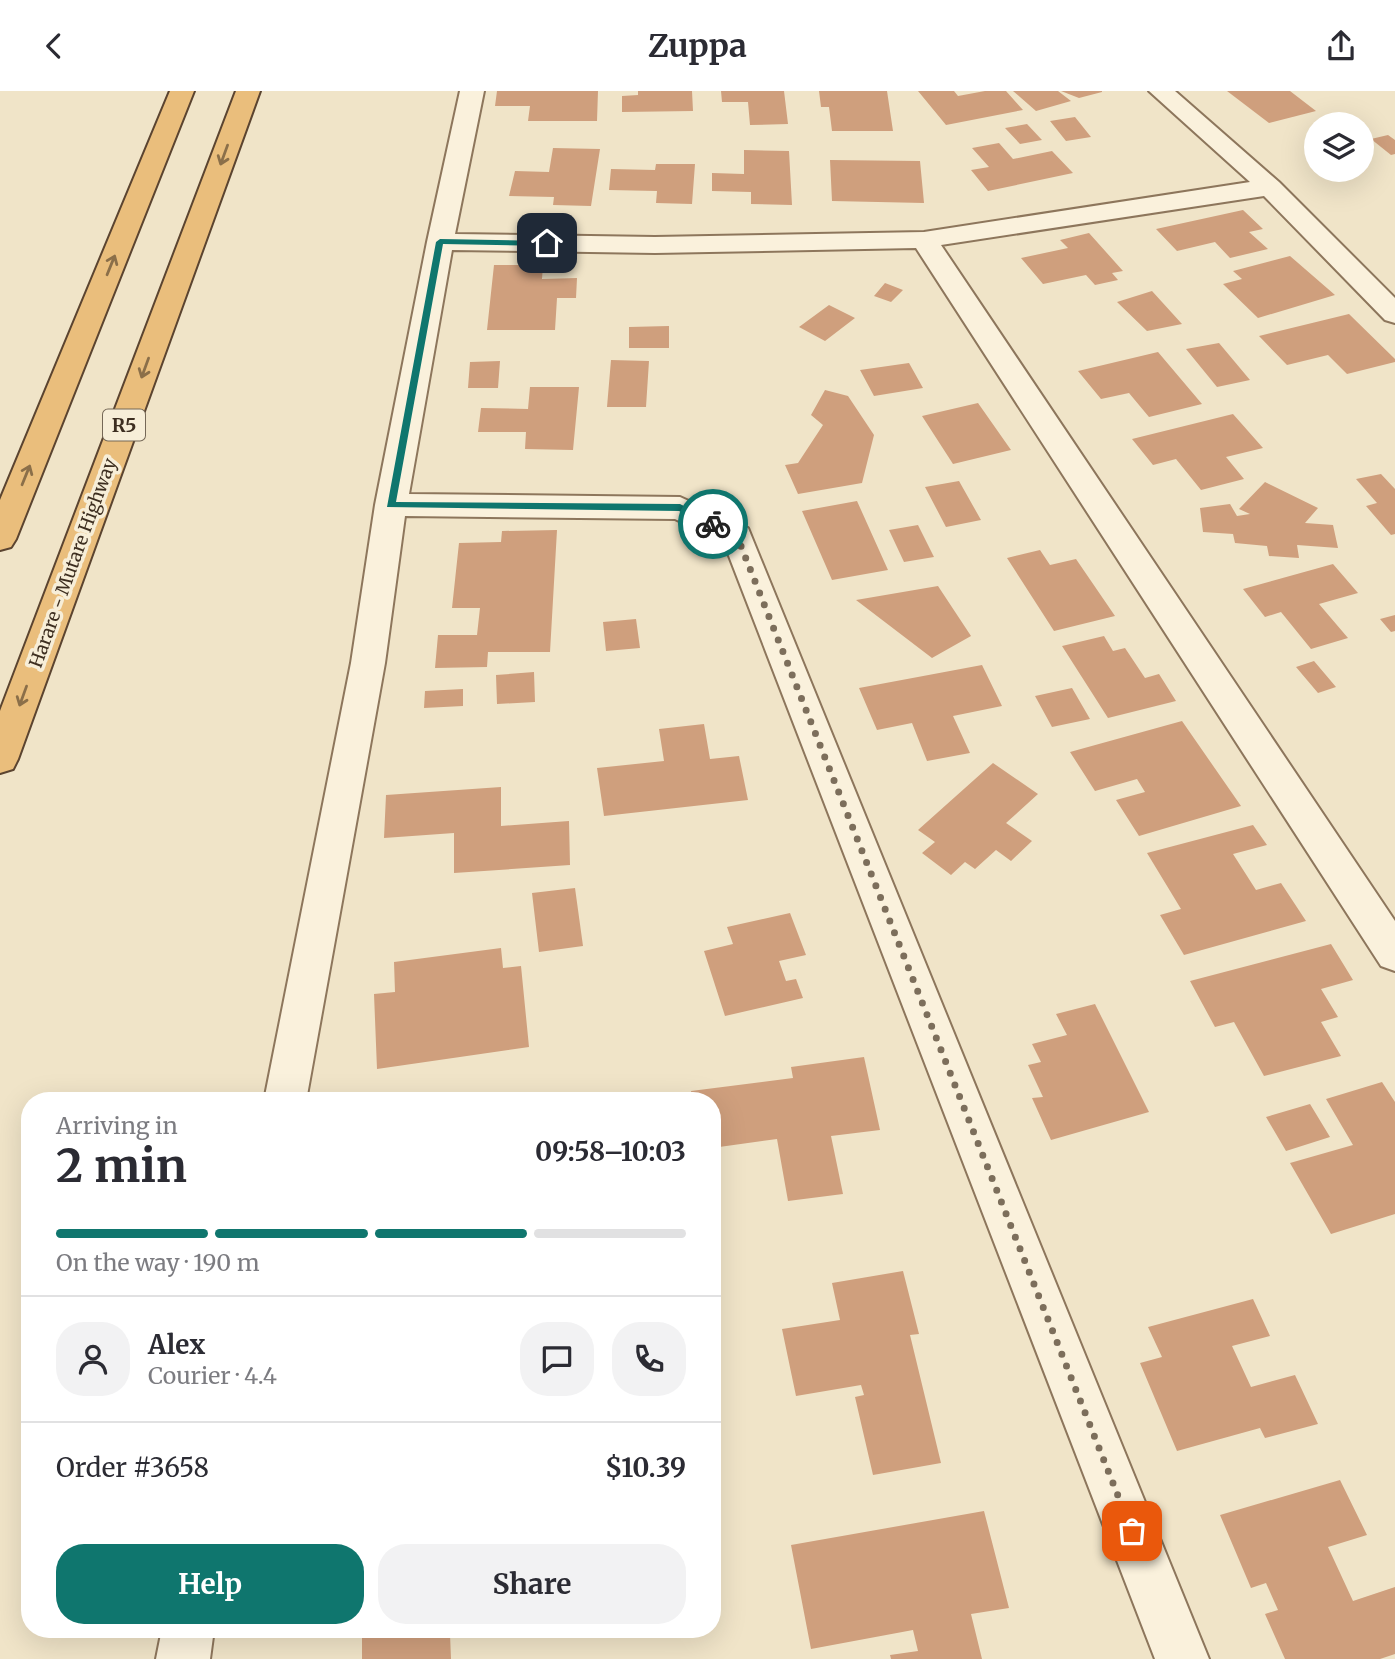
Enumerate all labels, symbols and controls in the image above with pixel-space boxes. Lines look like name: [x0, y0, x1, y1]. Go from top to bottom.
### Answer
text: Zuppa: [648, 26, 747, 66]
icon: back: [35, 27, 73, 65]
icon: share: [1322, 27, 1360, 65]
map controls: [1304, 112, 1374, 182]
button: layers: [1304, 112, 1374, 182]
one-way arrow: [217, 143, 229, 165]
pin: [517, 213, 577, 273]
icon: home: [528, 224, 566, 262]
one-way arrow: [106, 254, 119, 276]
one-way arrow: [138, 357, 150, 379]
road number: R5: [103, 409, 145, 441]
street label: Harare - Mutare Highway: [24, 454, 121, 671]
one-way arrow: [20, 465, 33, 487]
courier: [678, 489, 748, 559]
icon: bike: [694, 505, 732, 543]
one-way arrow: [16, 685, 29, 707]
text: Arriving in: [56, 1111, 178, 1140]
text: 09:58–10:03: [535, 1135, 686, 1168]
text: 2 min: [56, 1137, 187, 1195]
text: On the way · 190 m: [56, 1248, 260, 1277]
button: person: [56, 1322, 130, 1396]
button: chat: [520, 1322, 594, 1396]
button: phone: [612, 1322, 686, 1396]
text: Alex: [148, 1328, 205, 1361]
text: Courier · 4.4: [148, 1361, 277, 1390]
text: Order #3658: [56, 1451, 209, 1484]
text: $10.39: [605, 1451, 686, 1484]
pin: [1102, 1501, 1162, 1561]
icon: bag: [1113, 1512, 1151, 1550]
button: Help: [56, 1544, 364, 1624]
button: Share: [378, 1544, 686, 1624]

